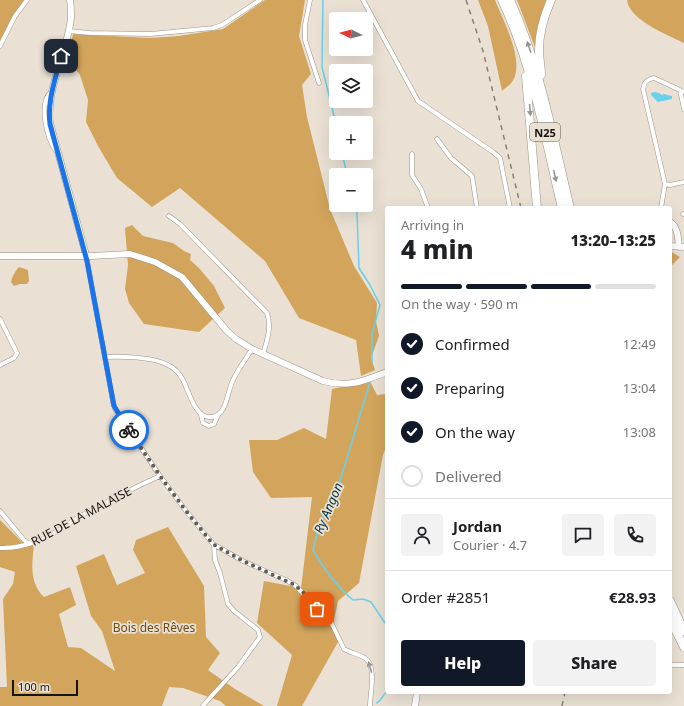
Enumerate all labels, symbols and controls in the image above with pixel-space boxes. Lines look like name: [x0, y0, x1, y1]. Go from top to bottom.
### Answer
north arrow: [329, 12, 373, 56]
map controls: [329, 12, 373, 212]
pin: [44, 39, 78, 73]
one-way arrow: [526, 41, 532, 53]
icon: home: [50, 45, 72, 67]
button: layers: [329, 64, 373, 108]
one-way arrow: [526, 104, 533, 116]
button: +: [329, 116, 373, 160]
road number: N25: [530, 123, 560, 141]
button: −: [329, 168, 373, 212]
one-way arrow: [552, 170, 558, 183]
text: Arriving in: [401, 216, 464, 234]
text: 13:20–13:25: [571, 230, 656, 250]
text: 4 min: [401, 231, 474, 267]
text: On the way · 590 m: [401, 295, 518, 313]
icon: check: [401, 333, 423, 355]
text: Confirmed: [435, 334, 510, 354]
text: 12:49: [623, 335, 656, 353]
icon: check: [401, 377, 423, 399]
text: Preparing: [435, 378, 505, 398]
text: 13:04: [623, 379, 656, 397]
courier: [109, 410, 149, 450]
icon: bike: [118, 419, 140, 441]
icon: check: [401, 421, 423, 443]
text: On the way: [435, 422, 515, 442]
text: 13:08: [623, 423, 656, 441]
text: Delivered: [435, 466, 502, 486]
water label: Ry Angon: [309, 480, 347, 536]
street label: RUE DE LA MALAISE: [28, 482, 134, 550]
button: person: [401, 514, 443, 556]
button: chat: [562, 514, 604, 556]
button: phone: [614, 514, 656, 556]
text: Jordan: [453, 516, 502, 536]
text: Courier · 4.7: [453, 536, 527, 554]
text: Order #2851: [401, 587, 490, 607]
text: €28.93: [609, 587, 656, 607]
pin: [300, 592, 334, 626]
icon: bag: [306, 598, 328, 620]
park label: Bois des Rêves: [113, 619, 196, 636]
button: Help: [401, 640, 525, 686]
button: Share: [533, 640, 656, 686]
one-way arrow: [367, 661, 373, 673]
scale bar: [12, 678, 78, 697]
text: 100 m: [18, 679, 50, 694]

